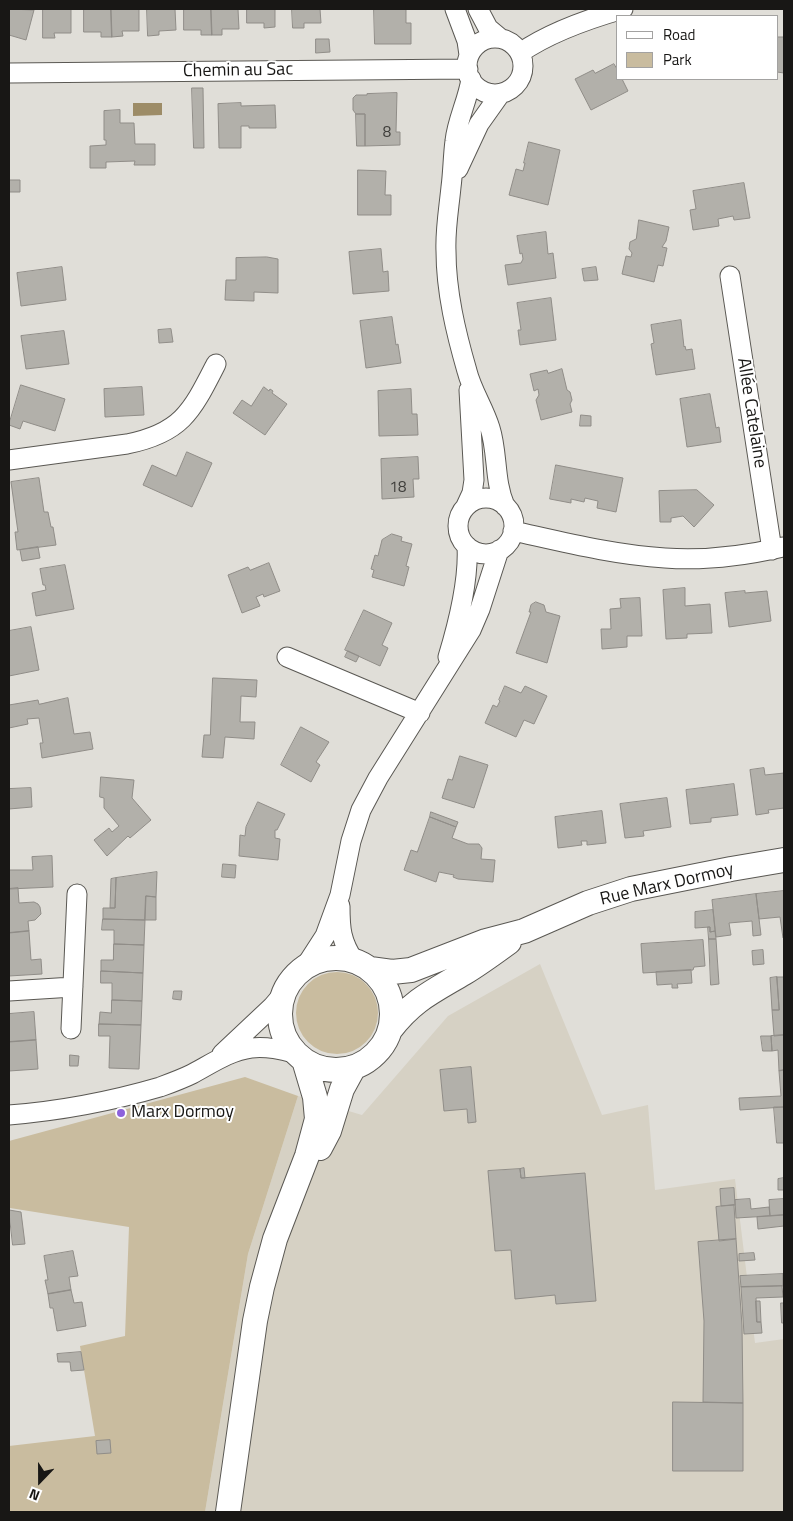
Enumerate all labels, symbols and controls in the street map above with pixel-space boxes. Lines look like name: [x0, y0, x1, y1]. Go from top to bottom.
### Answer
legend: [616, 15, 778, 80]
text: Road: [663, 23, 695, 46]
text: Park: [663, 48, 692, 71]
street label: Chemin au Sac: [183, 59, 293, 83]
house number: 8: [383, 124, 391, 142]
street label: Allée Catelaine: [732, 356, 770, 470]
house number: 18: [390, 479, 406, 497]
street label: Rue Marx Dormoy: [598, 859, 736, 911]
place label: Marx Dormoy: [131, 1102, 234, 1124]
marker: Marx Dormoy: [115, 1107, 127, 1119]
north arrow: [15, 1456, 65, 1506]
text: N: [26, 1484, 43, 1507]

